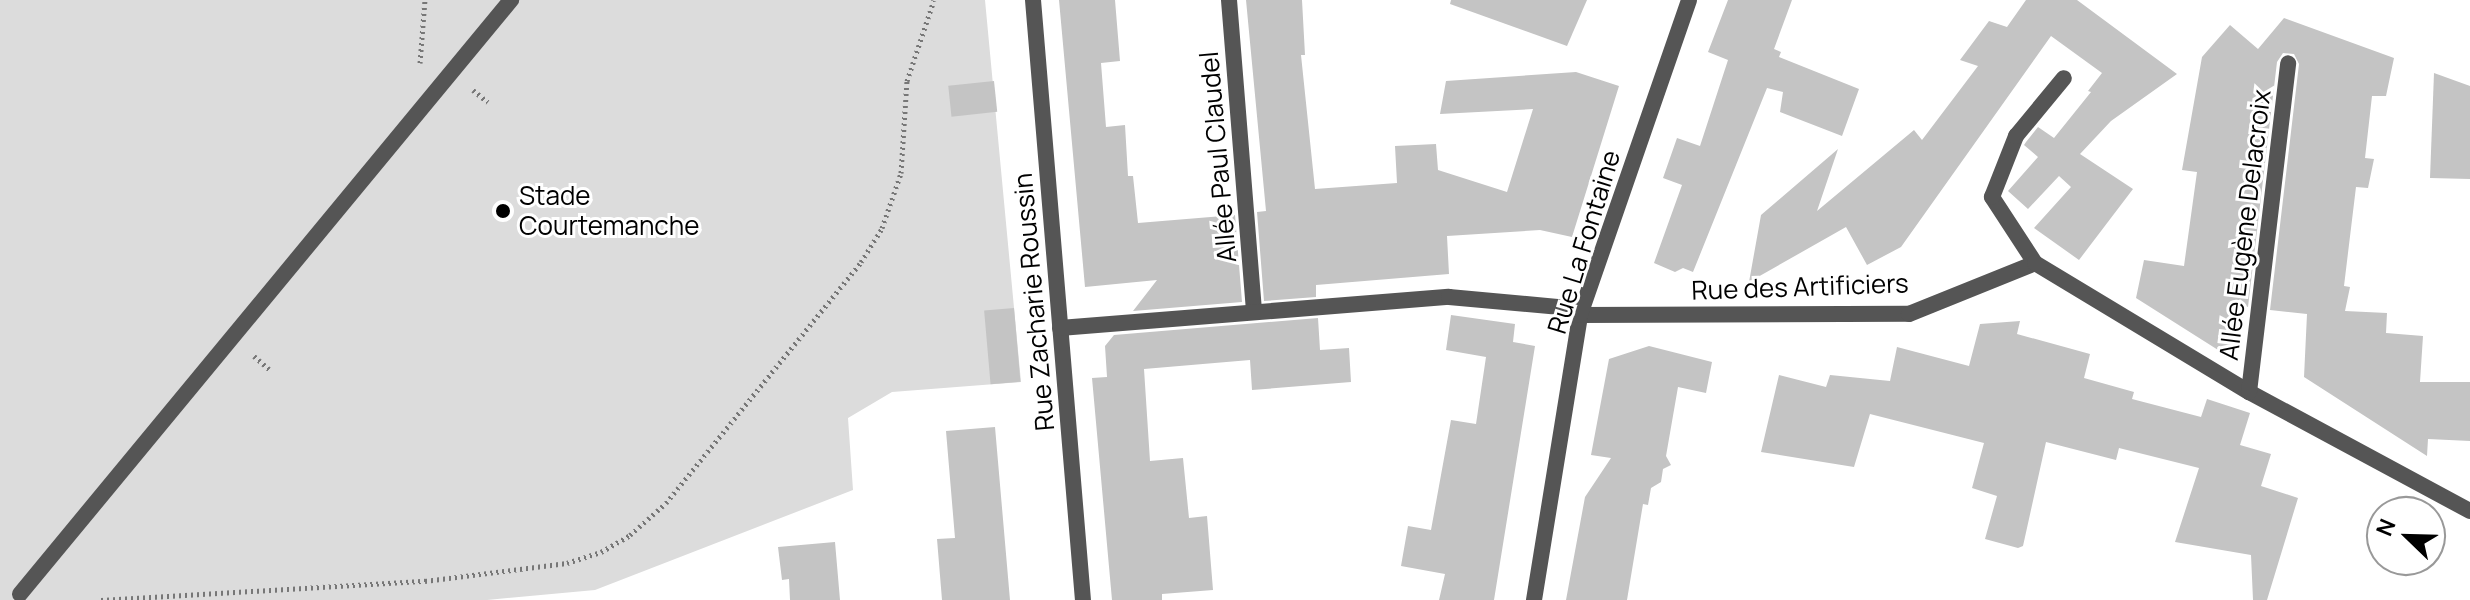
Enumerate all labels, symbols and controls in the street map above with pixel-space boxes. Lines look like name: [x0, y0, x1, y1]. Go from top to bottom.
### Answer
street label: Allée Paul Claudel: [1193, 50, 1243, 264]
street label: Allée Eugène Delacroix: [2213, 88, 2277, 362]
street label: Rue La Fontaine: [1541, 147, 1627, 337]
street label: Rue Zacharie Roussin: [1007, 172, 1061, 432]
place label: Stade Courtemanche: [519, 180, 699, 242]
marker: Stade Courtemanche: [494, 202, 512, 220]
street label: Rue des Artificiers: [1691, 268, 1909, 306]
north arrow: [2366, 496, 2446, 576]
text: N: [2369, 514, 2403, 541]

